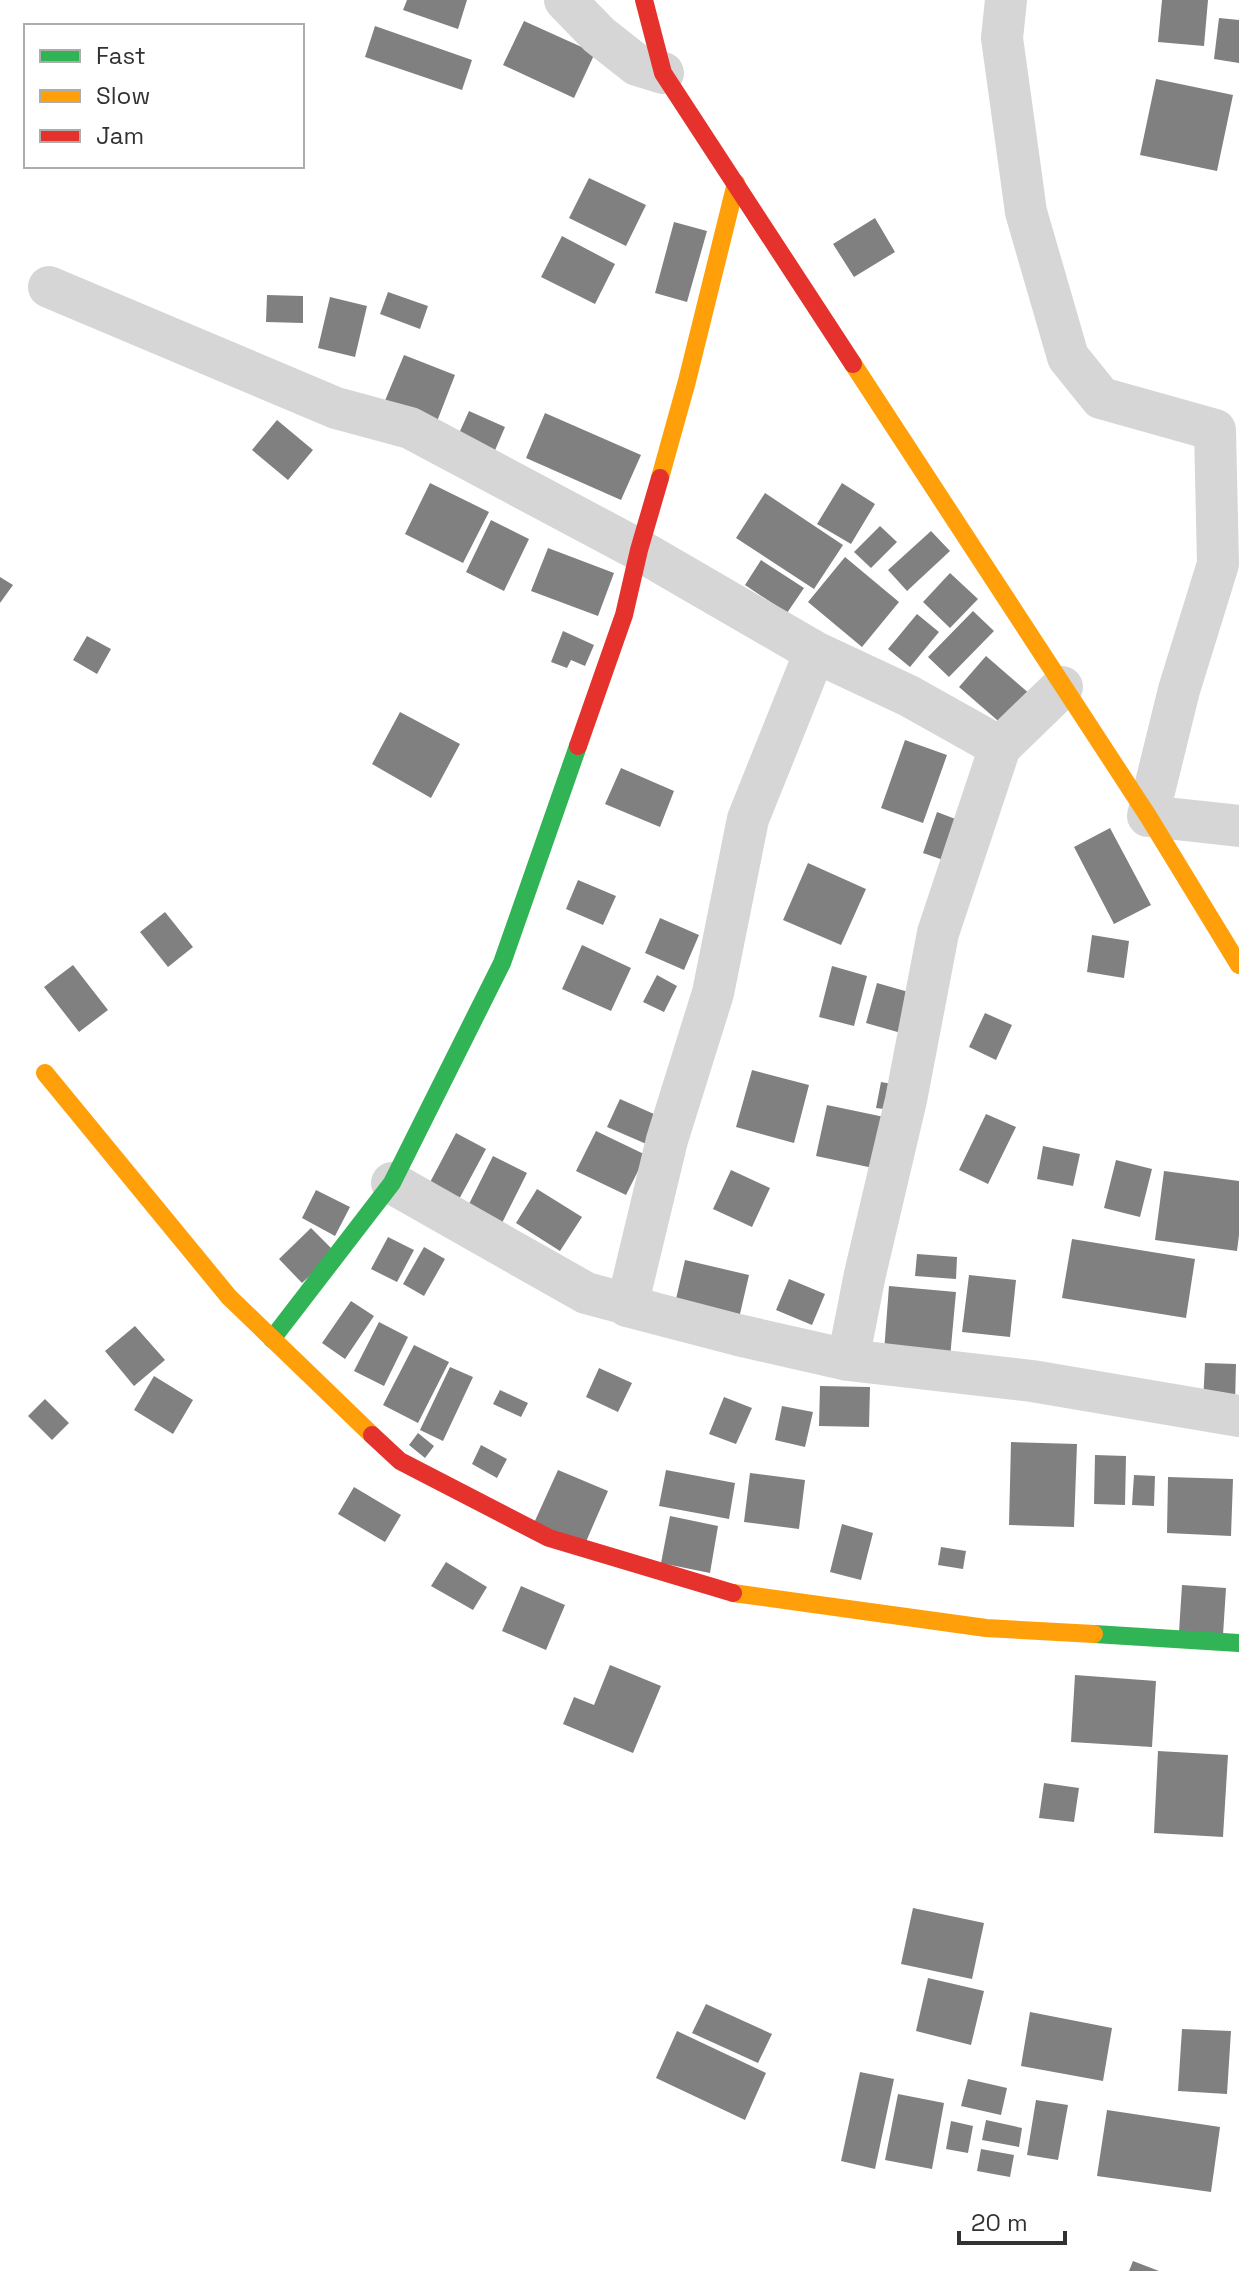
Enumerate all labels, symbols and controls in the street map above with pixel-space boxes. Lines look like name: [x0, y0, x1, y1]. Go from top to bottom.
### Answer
legend: [24, 24, 304, 168]
text: Fast: [96, 40, 146, 71]
text: Slow: [96, 80, 150, 111]
text: Jam: [96, 120, 144, 151]
scale bar: [959, 2195, 1065, 2245]
text: 20 m: [971, 2207, 1028, 2238]

